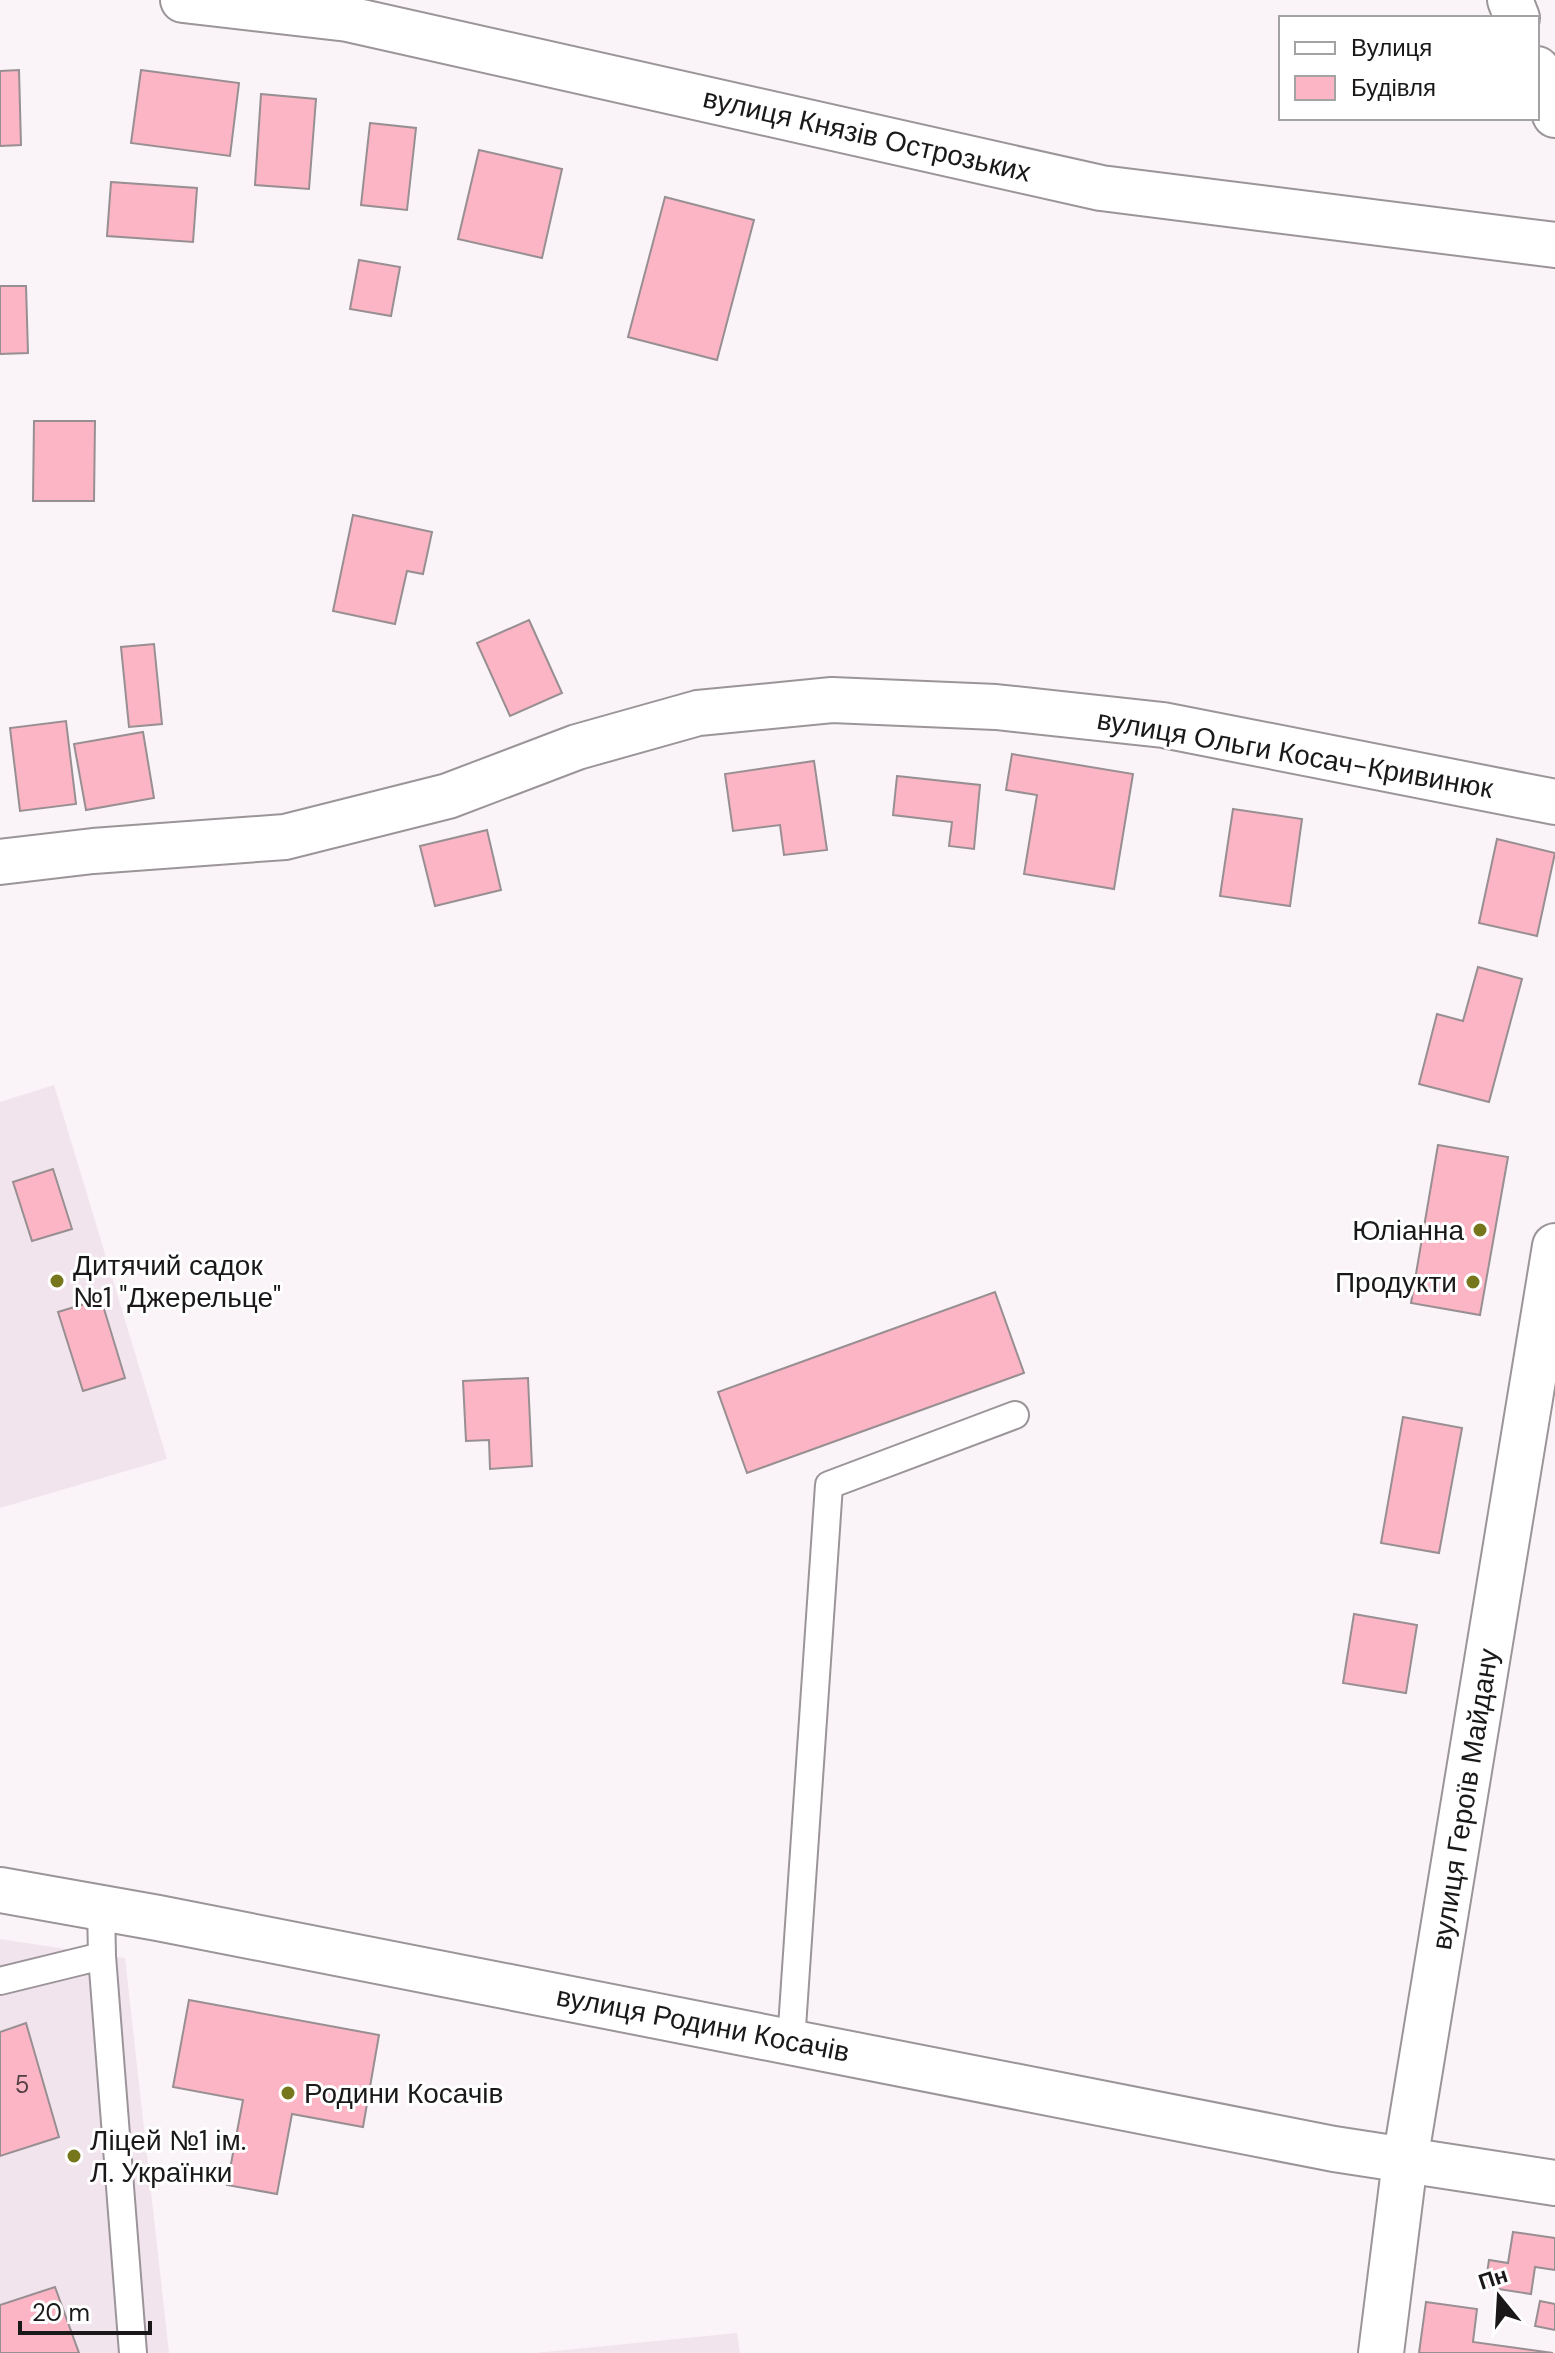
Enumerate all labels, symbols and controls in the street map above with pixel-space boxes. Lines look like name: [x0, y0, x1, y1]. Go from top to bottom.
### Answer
legend: [1279, 16, 1539, 120]
text: Вулиця: [1351, 32, 1432, 63]
text: Будівля: [1351, 72, 1436, 103]
street label: вулиця Князів Острозьких: [699, 79, 1035, 191]
street label: вулиця Ольги Косач-Кривинюк: [1094, 701, 1497, 807]
place label: Юліанна: [1352, 1212, 1464, 1249]
marker: Юліанна: [1471, 1221, 1489, 1239]
place label: Дитячий садок №1 "Джерельце": [73, 1247, 281, 1316]
place label: Продукти: [1335, 1264, 1457, 1301]
marker: Дитячий садок №1 "Джерельце": [48, 1272, 66, 1290]
marker: Продукти: [1464, 1273, 1482, 1291]
street label: вулиця Героїв Майдану: [1423, 1646, 1507, 1952]
street label: вулиця Родини Косачів: [553, 1977, 853, 2071]
house number: 5: [15, 2069, 29, 2100]
place label: Родини Косачів: [304, 2075, 503, 2112]
marker: Родини Косачів: [279, 2084, 297, 2102]
place label: Ліцей №1 ім. Л. Українки: [90, 2122, 246, 2191]
marker: Ліцей №1 ім. Л. Українки: [65, 2147, 83, 2165]
north arrow: [1459, 2257, 1539, 2337]
text: Пн: [1475, 2260, 1511, 2297]
scale bar: [20, 2285, 150, 2335]
text: 20 m: [32, 2297, 90, 2328]

